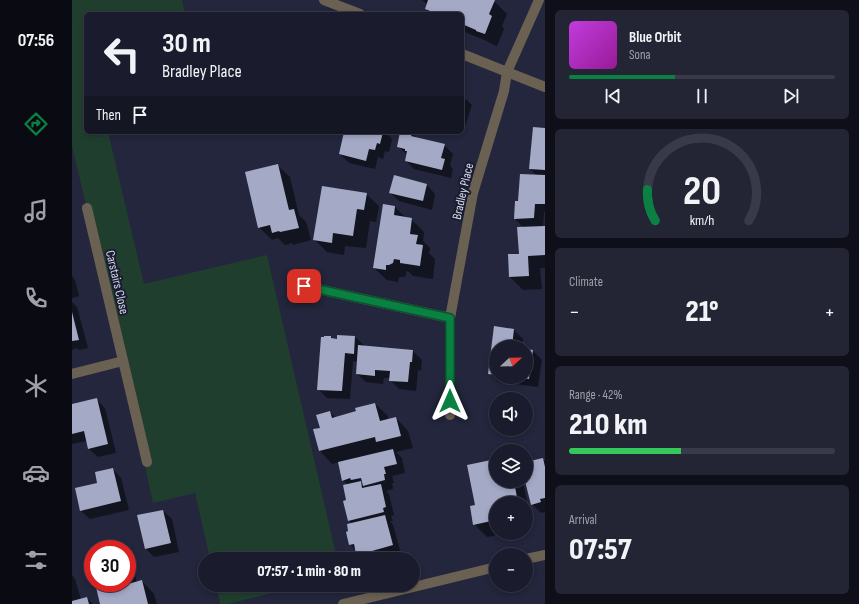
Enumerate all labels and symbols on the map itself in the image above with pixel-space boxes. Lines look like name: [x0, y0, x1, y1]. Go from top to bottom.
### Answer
street label: Bradley Place: [449, 161, 477, 221]
street label: Carstairs Close: [102, 249, 132, 316]
pin: [287, 269, 321, 303]
north arrow: [489, 340, 533, 384]
position arrow: [429, 380, 471, 422]
speed limit sign: 30: [84, 540, 136, 592]

